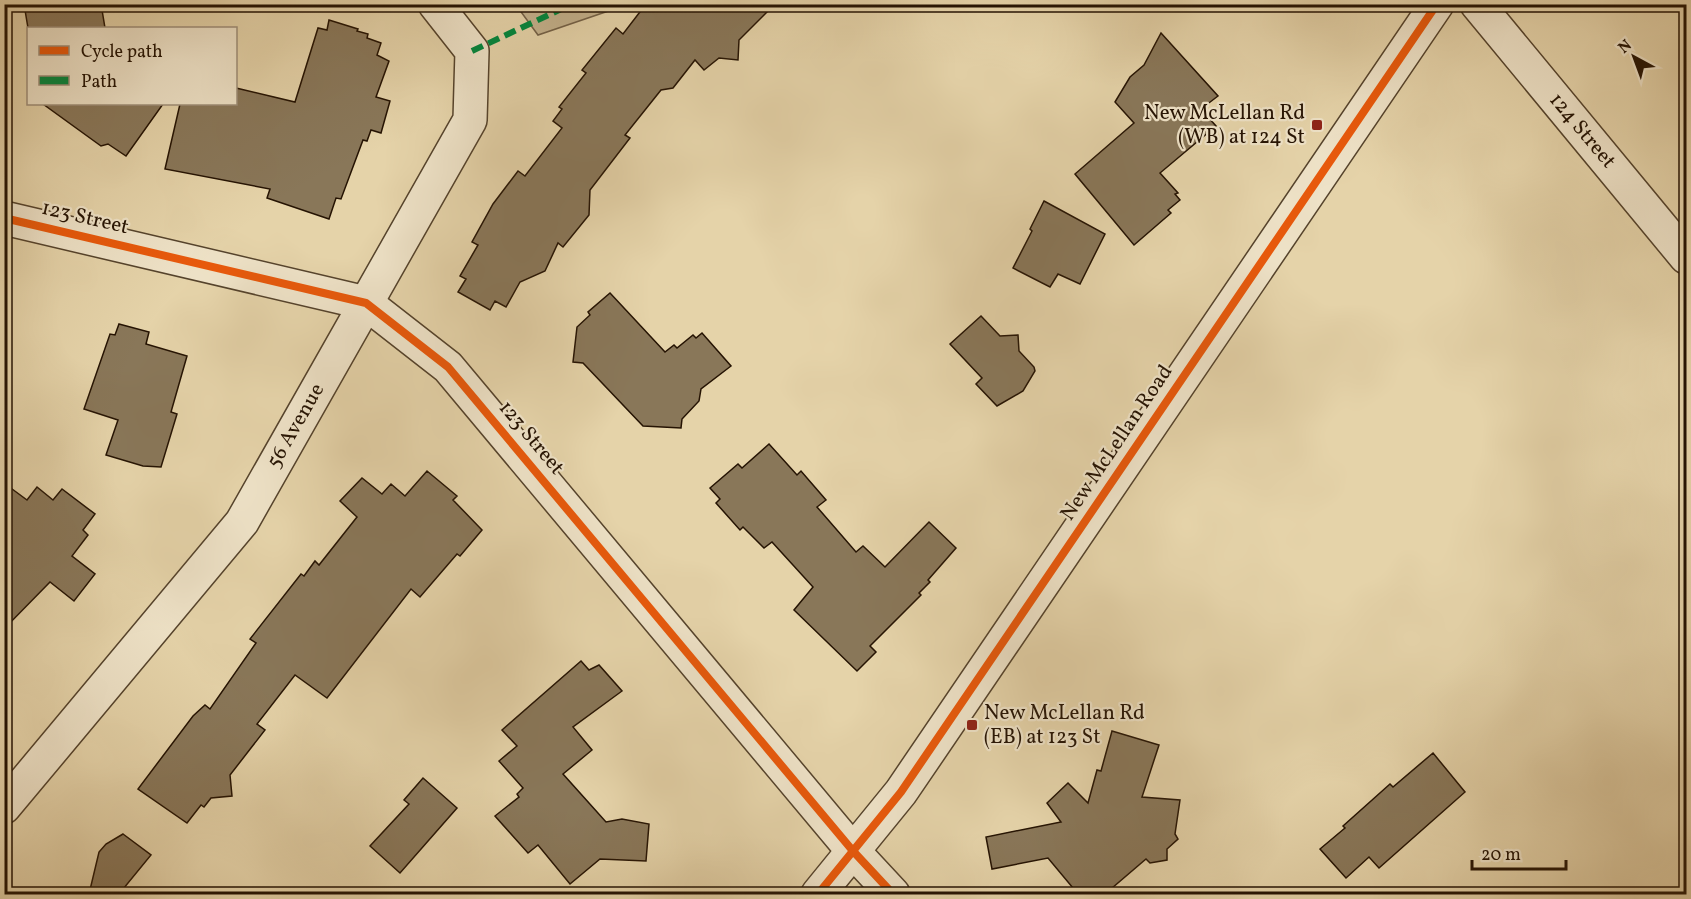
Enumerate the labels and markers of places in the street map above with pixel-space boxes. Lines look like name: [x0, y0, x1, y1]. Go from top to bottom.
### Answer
place label: New McLellan Rd (WB) at 124 St: [1144, 99, 1305, 152]
marker: New McLellan Rd (WB) at 124 St: [1310, 118, 1324, 132]
place label: New McLellan Rd (EB) at 123 St: [984, 699, 1145, 752]
marker: New McLellan Rd (EB) at 123 St: [965, 718, 979, 732]

